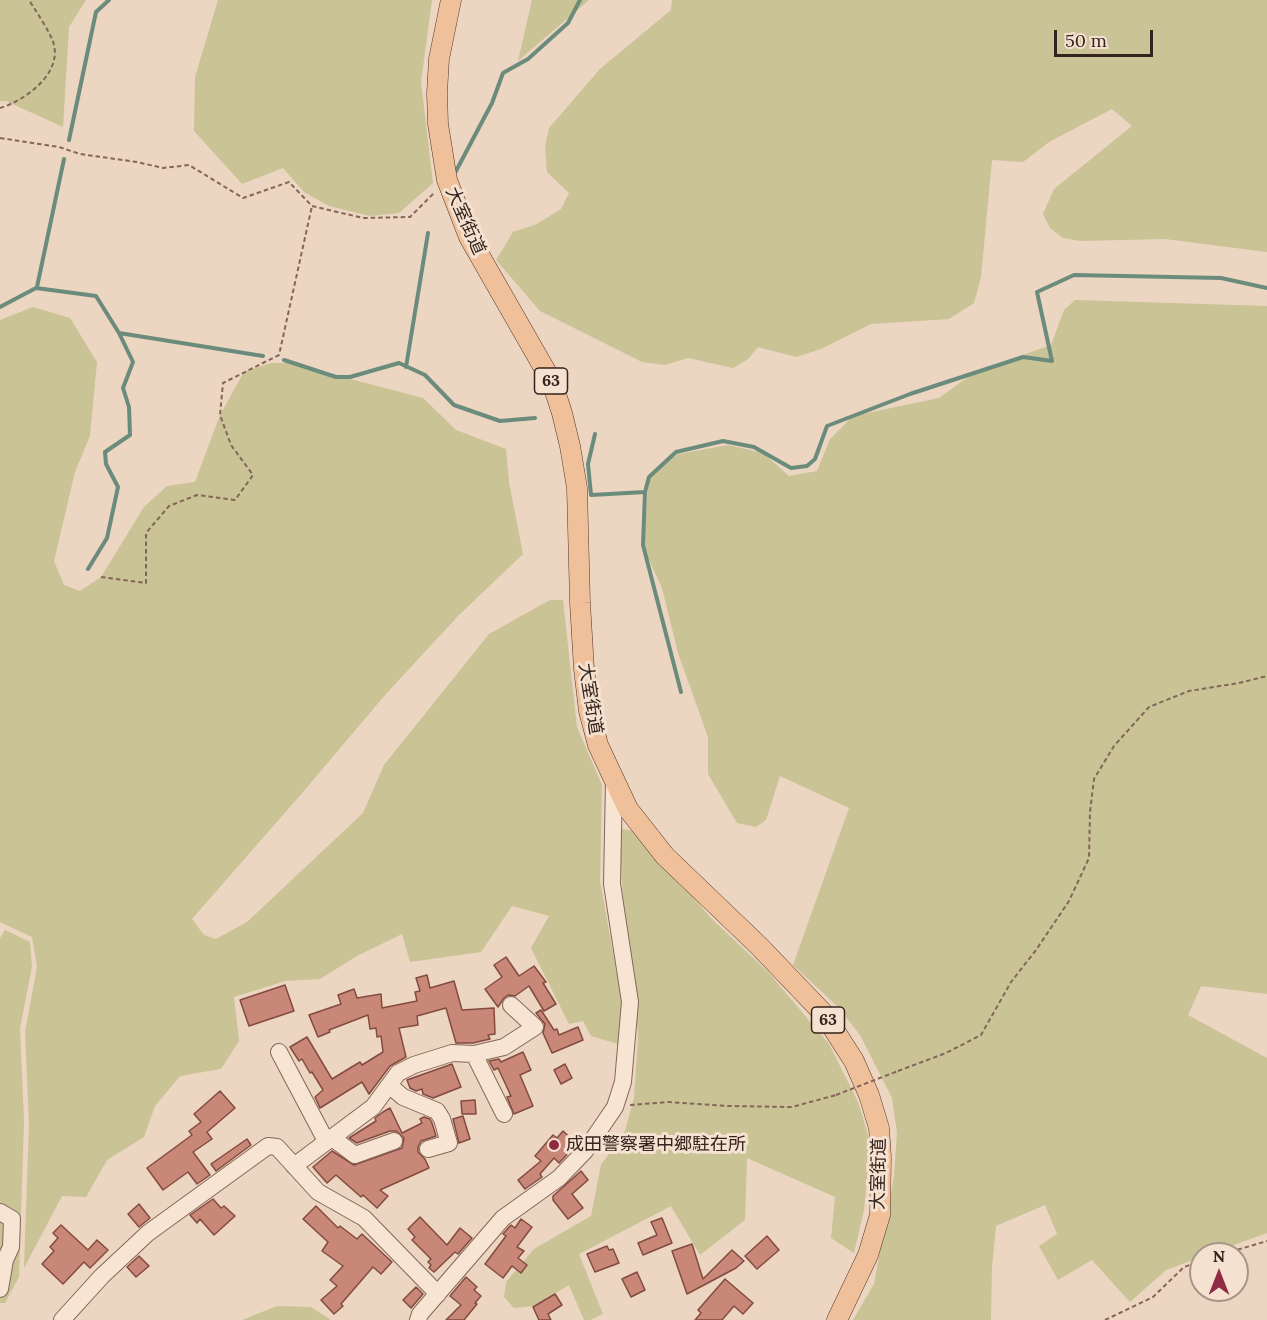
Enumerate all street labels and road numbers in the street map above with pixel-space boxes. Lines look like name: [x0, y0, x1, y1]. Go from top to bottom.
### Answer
street label: 大室街道: [440, 184, 490, 258]
road number: 63: [534, 368, 568, 394]
street label: 大室街道: [574, 662, 606, 736]
road number: 63: [812, 1007, 844, 1033]
street label: 大室街道: [868, 1138, 890, 1210]

